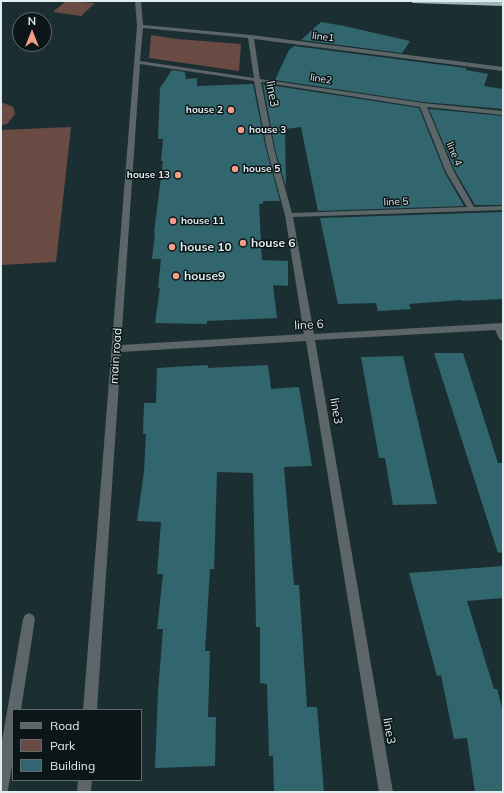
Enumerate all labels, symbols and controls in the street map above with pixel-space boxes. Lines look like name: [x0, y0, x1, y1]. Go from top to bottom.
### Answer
north arrow: [12, 12, 52, 52]
text: N: [28, 14, 36, 28]
street label: line1: [311, 30, 335, 44]
street label: line2: [309, 71, 333, 87]
street label: line3: [262, 80, 282, 108]
place label: house 2: [186, 104, 223, 116]
marker: house 2: [226, 105, 236, 115]
place label: house 3: [249, 124, 286, 136]
marker: house 3: [236, 125, 246, 135]
street label: line 4: [444, 140, 464, 168]
place label: house 5: [243, 163, 280, 175]
marker: house 5: [230, 164, 240, 174]
place label: house 13: [127, 169, 170, 181]
marker: house 13: [173, 170, 183, 180]
street label: line 5: [383, 196, 409, 208]
place label: house 11: [181, 215, 224, 227]
marker: house 11: [168, 216, 178, 226]
place label: house 6: [251, 236, 296, 250]
marker: house 6: [238, 238, 248, 248]
place label: house 10: [180, 240, 232, 254]
marker: house 10: [167, 242, 177, 252]
place label: house9: [184, 269, 225, 283]
marker: house9: [171, 271, 181, 281]
street label: line 6: [294, 317, 324, 333]
street label: main road: [107, 327, 125, 385]
street label: line3: [327, 397, 345, 425]
legend: [12, 709, 142, 781]
street label: line3: [380, 717, 398, 745]
text: Road: [50, 718, 79, 733]
text: Park: [50, 738, 75, 753]
text: Building: [50, 758, 95, 773]

